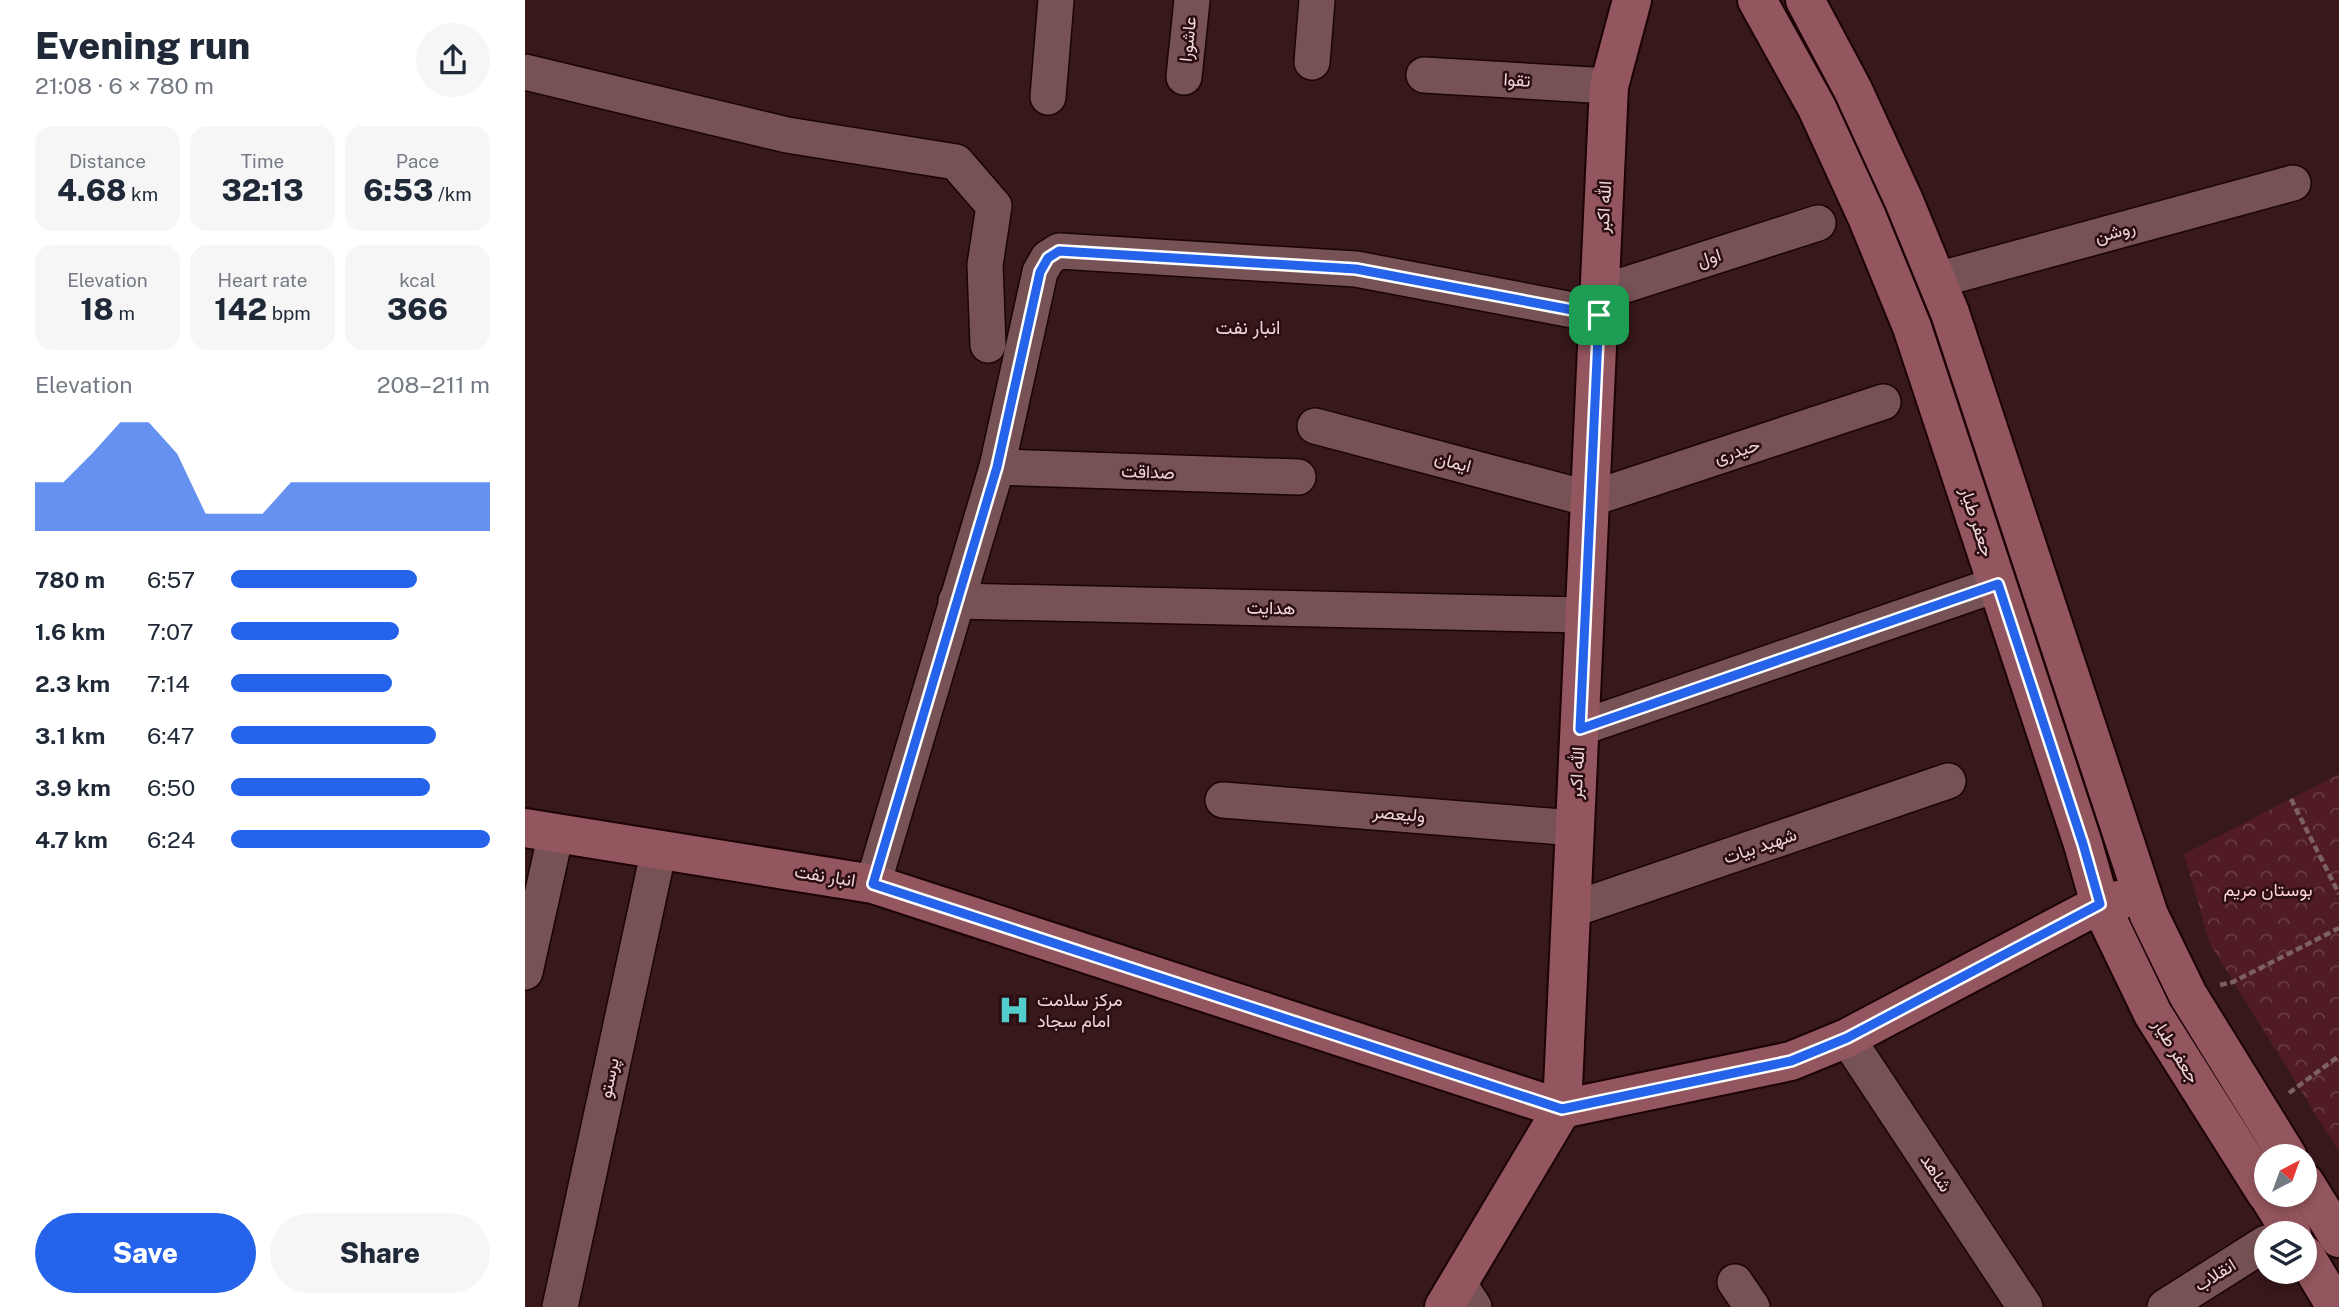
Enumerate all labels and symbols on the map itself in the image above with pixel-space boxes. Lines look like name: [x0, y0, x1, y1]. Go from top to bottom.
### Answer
street label: عاشورا: [1175, 15, 1201, 63]
street label: تقوا: [1503, 68, 1531, 92]
street label: الله اکبر: [1592, 180, 1616, 235]
street label: روشن: [2092, 216, 2138, 248]
street label: اول: [1694, 244, 1724, 272]
pin: [1569, 285, 1629, 345]
district label: انبار نفت: [1215, 316, 1281, 339]
street label: حیدری: [1711, 433, 1763, 469]
street label: ایمان: [1433, 447, 1474, 476]
street label: صداقت: [1121, 460, 1175, 483]
street label: جعفر طیار: [1955, 484, 1999, 560]
street label: هدایت: [1247, 597, 1295, 618]
street label: الله اکبر: [1565, 746, 1589, 801]
street label: ولیعصر: [1371, 801, 1426, 827]
street label: شهید بیات: [1721, 823, 1799, 869]
street label: انبار نفت: [793, 860, 857, 892]
park label: بوستان مریم: [2223, 879, 2313, 902]
place label: مرکز سلامت امام سجاد: [1037, 989, 1123, 1033]
hospital icon: مرکز سلامت امام سجاد: [997, 993, 1031, 1027]
street label: جعفر طیار: [2147, 1014, 2204, 1087]
street label: پرستو: [594, 1056, 625, 1100]
north arrow: [2254, 1144, 2317, 1208]
street label: شاهد: [1916, 1150, 1956, 1196]
street label: انقلاب: [2190, 1254, 2239, 1295]

